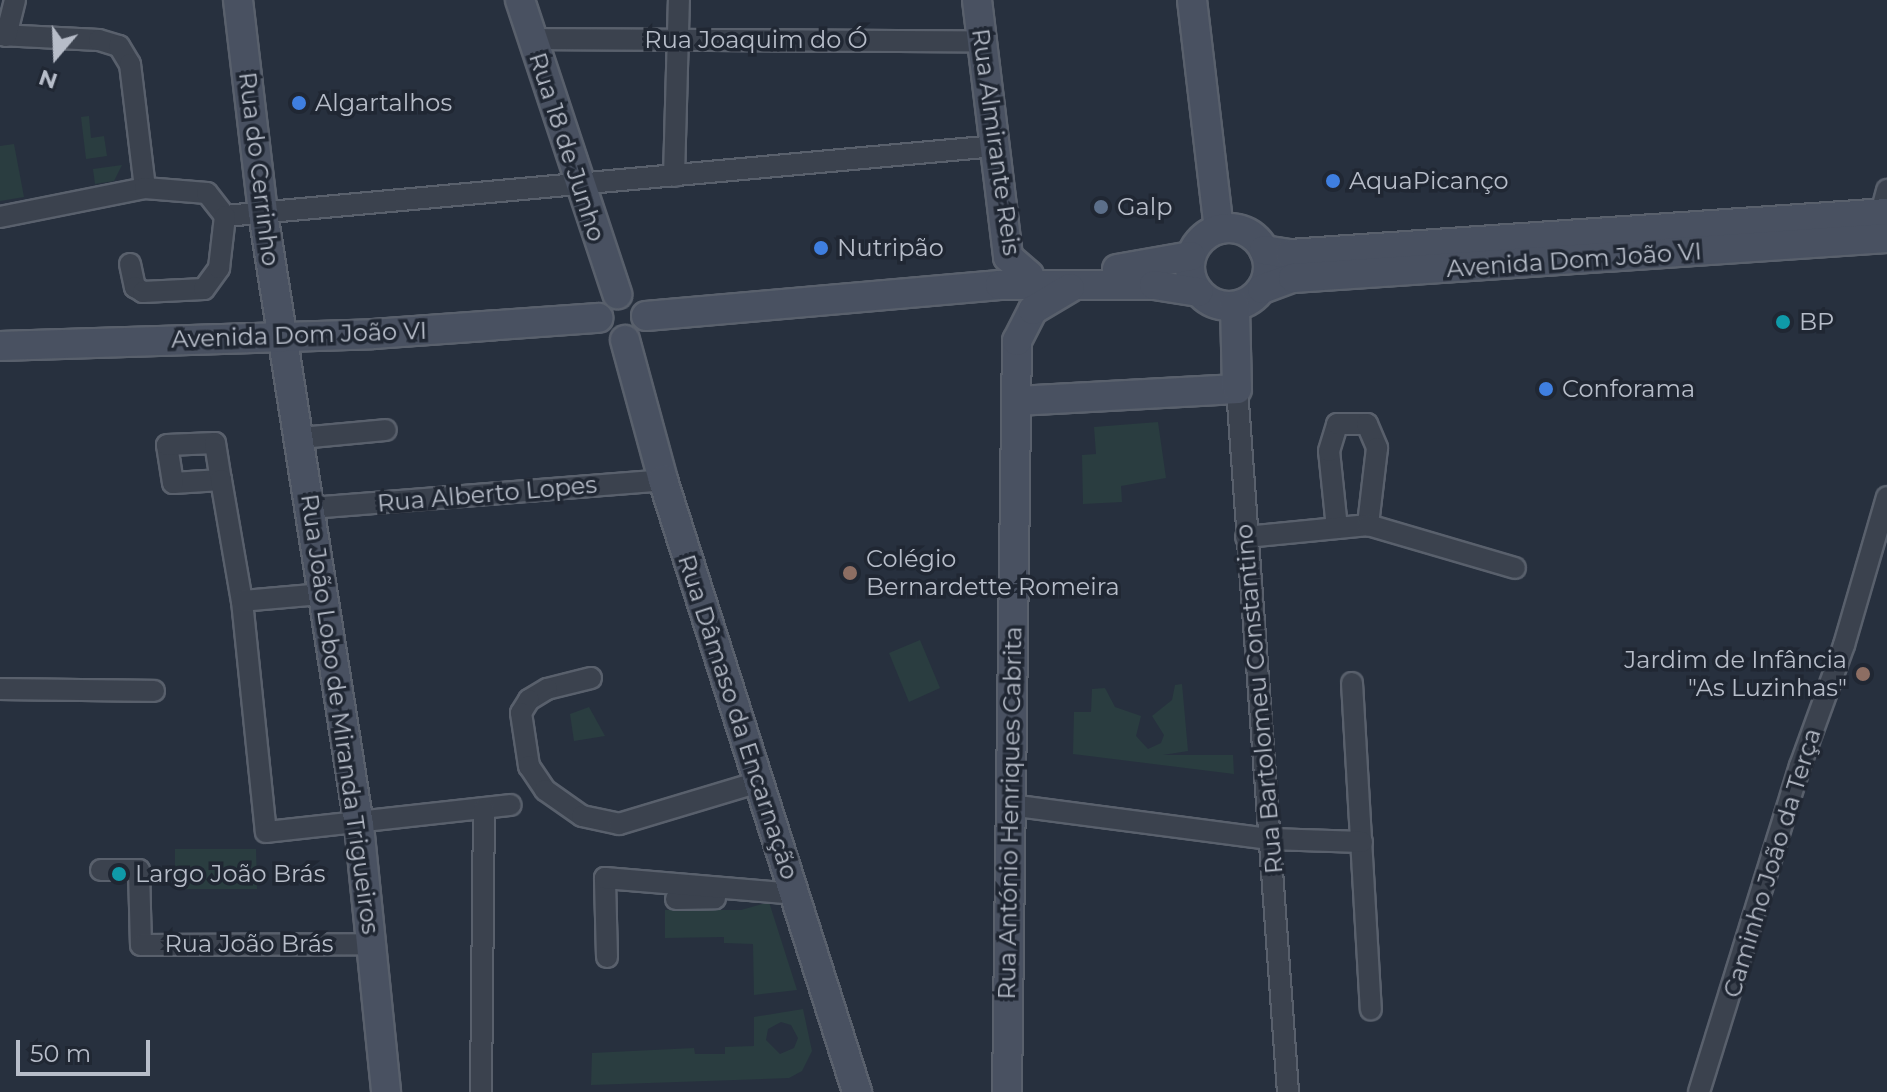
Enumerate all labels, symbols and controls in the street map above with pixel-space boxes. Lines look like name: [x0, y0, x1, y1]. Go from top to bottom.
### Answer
north arrow: [16, 16, 96, 96]
street label: Rua Joaquim do Ó: [644, 26, 868, 54]
street label: Rua Almirante Reis: [966, 27, 1026, 257]
street label: Rua 18 de Junho: [523, 49, 611, 245]
text: N: [35, 64, 61, 95]
street label: Rua do Cerrinho: [233, 70, 285, 268]
place label: Algartalhos: [315, 89, 452, 117]
marker: Algartalhos: [290, 94, 308, 112]
place label: AquaPicanço: [1349, 167, 1509, 195]
marker: AquaPicanço: [1324, 172, 1342, 190]
place label: Galp: [1117, 193, 1172, 221]
marker: Galp: [1092, 198, 1110, 216]
place label: Nutripão: [837, 234, 944, 262]
street label: Avenida Dom João VI: [1445, 237, 1703, 283]
marker: Nutripão: [812, 239, 830, 257]
place label: BP: [1799, 308, 1834, 336]
marker: BP: [1774, 313, 1792, 331]
street label: Avenida Dom João VI: [171, 316, 427, 354]
place label: Conforama: [1562, 375, 1695, 403]
marker: Conforama: [1537, 380, 1555, 398]
street label: Rua Alberto Lopes: [376, 470, 598, 518]
street label: Rua João Lobo de Miranda Trigueiros: [295, 492, 385, 936]
street label: Rua Bartolomeu Constantino: [1229, 523, 1289, 875]
place label: Colégio Bernardette Romeira: [866, 545, 1120, 601]
street label: Rua Dâmaso da Encarnação: [672, 551, 804, 883]
marker: Colégio Bernardette Romeira: [841, 564, 859, 582]
street label: Rua António Henriques Cabrita: [992, 626, 1028, 1000]
place label: Jardim de Infância "As Luzinhas": [1624, 646, 1847, 702]
marker: Jardim de Infância "As Luzinhas": [1854, 665, 1872, 683]
street label: Caminho João da Terça: [1717, 725, 1827, 1001]
place label: Largo João Brás: [135, 860, 325, 888]
marker: Largo João Brás: [110, 865, 128, 883]
street label: Rua João Brás: [164, 930, 334, 958]
scale bar: [20, 1024, 154, 1074]
text: 50 m: [30, 1039, 91, 1068]

